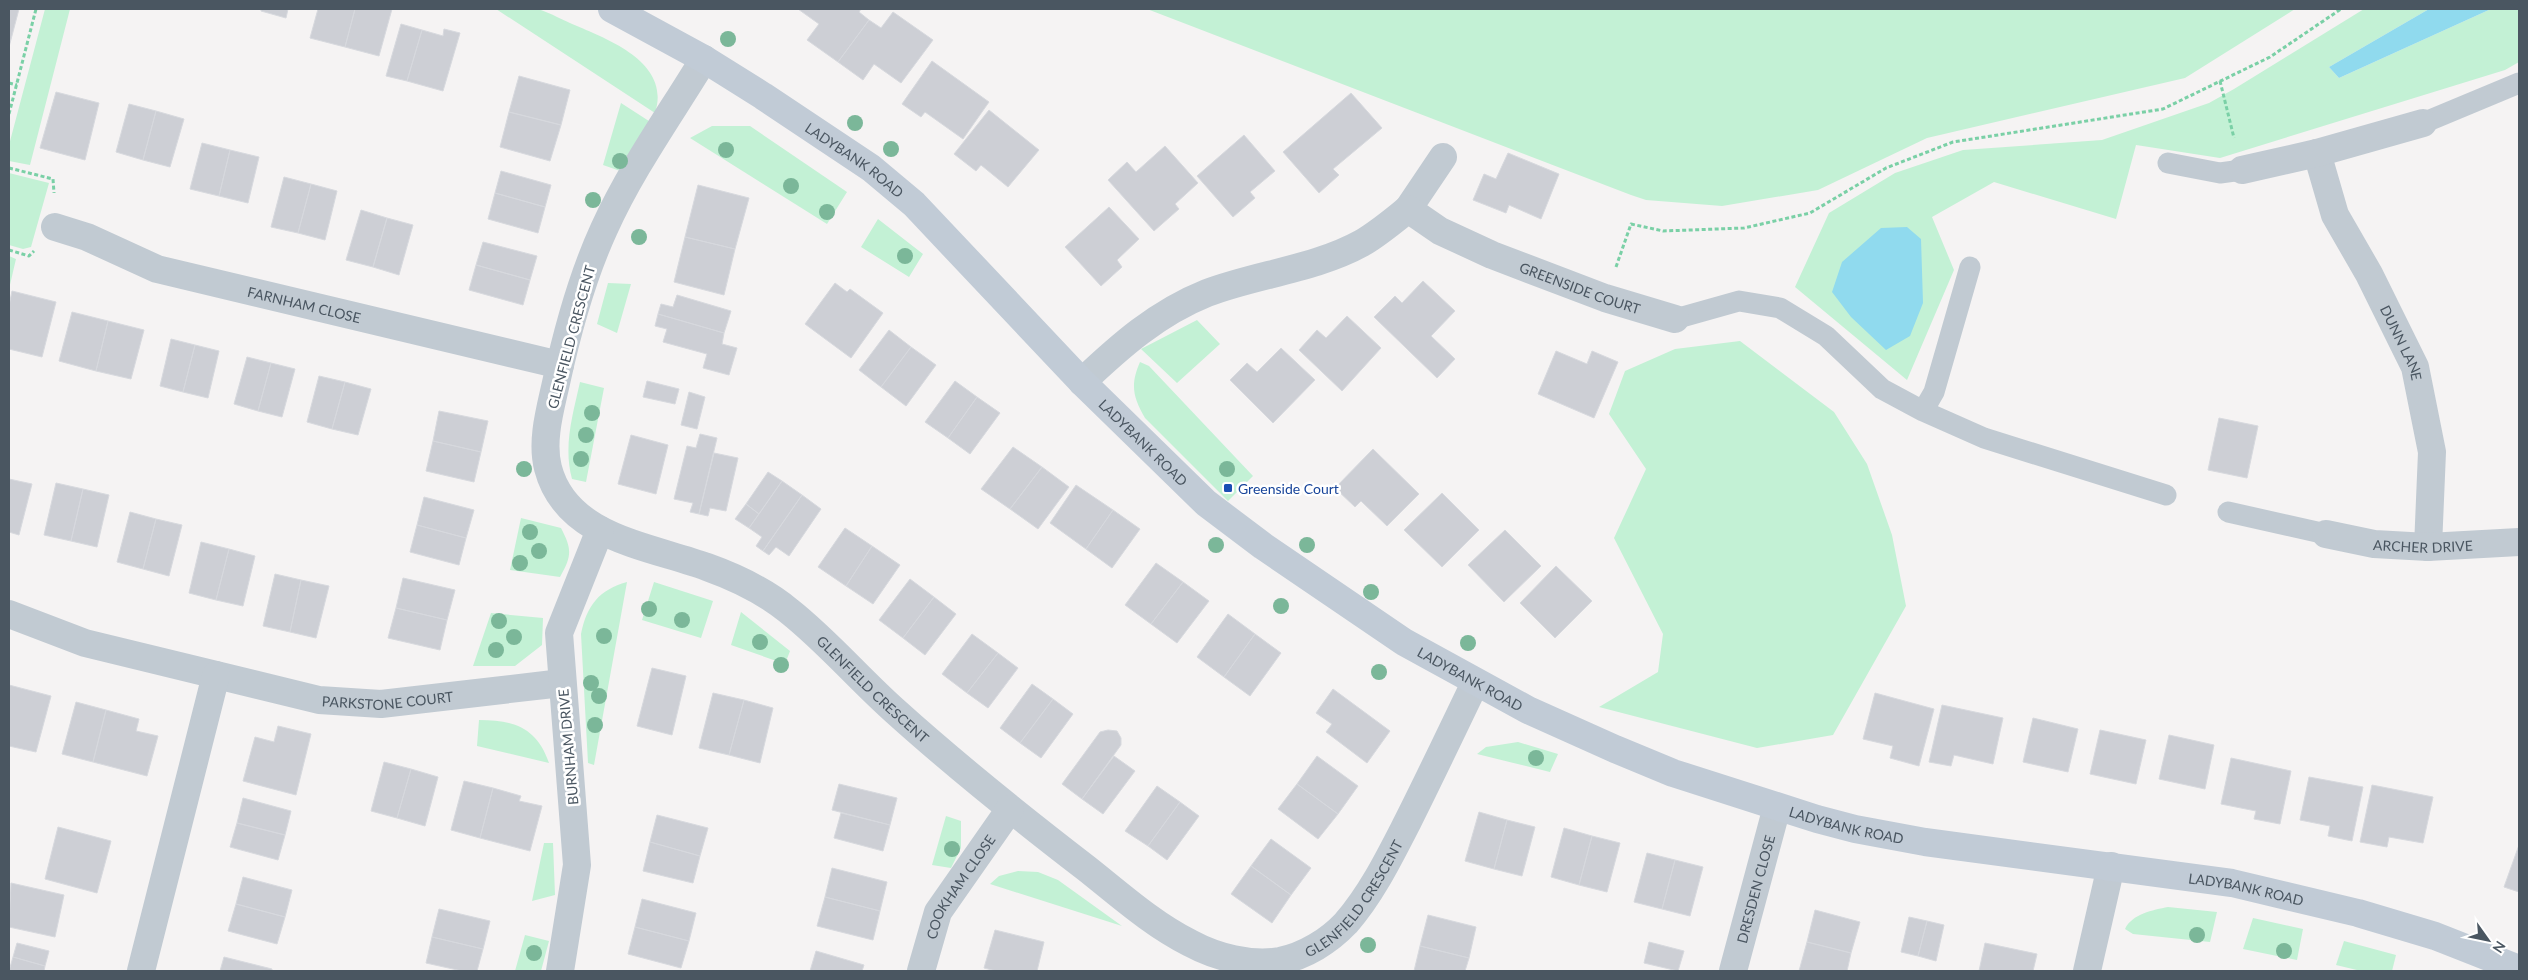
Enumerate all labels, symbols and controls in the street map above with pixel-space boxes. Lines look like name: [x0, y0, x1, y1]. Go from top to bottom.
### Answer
street label: LADYBANK ROAD: [802, 118, 908, 201]
street label: GREENSIDE COURT: [1517, 258, 1643, 317]
street label: GLENFIELD CRESCENT: [544, 263, 599, 411]
street label: FARNHAM CLOSE: [246, 282, 363, 326]
street label: DUNN LANE: [2377, 302, 2426, 382]
street label: LADYBANK ROAD: [1096, 395, 1191, 489]
place label: Greenside Court: [1238, 480, 1339, 497]
marker: Greenside Court: [1222, 482, 1234, 494]
street label: ARCHER DRIVE: [2373, 535, 2473, 556]
street label: GLENFIELD CRESCENT: [814, 632, 933, 746]
street label: LADYBANK ROAD: [1415, 643, 1526, 714]
street label: PARKSTONE COURT: [321, 687, 455, 713]
street label: BURNHAM DRIVE: [554, 688, 582, 806]
street label: LADYBANK ROAD: [1787, 802, 1905, 846]
street label: COOKHAM CLOSE: [922, 831, 998, 941]
street label: DRESDEN CLOSE: [1732, 833, 1778, 945]
street label: GLENFIELD CRESCENT: [1302, 836, 1406, 960]
street label: LADYBANK ROAD: [2187, 869, 2305, 908]
north arrow: [2463, 915, 2513, 965]
text: N: [2489, 938, 2509, 957]

